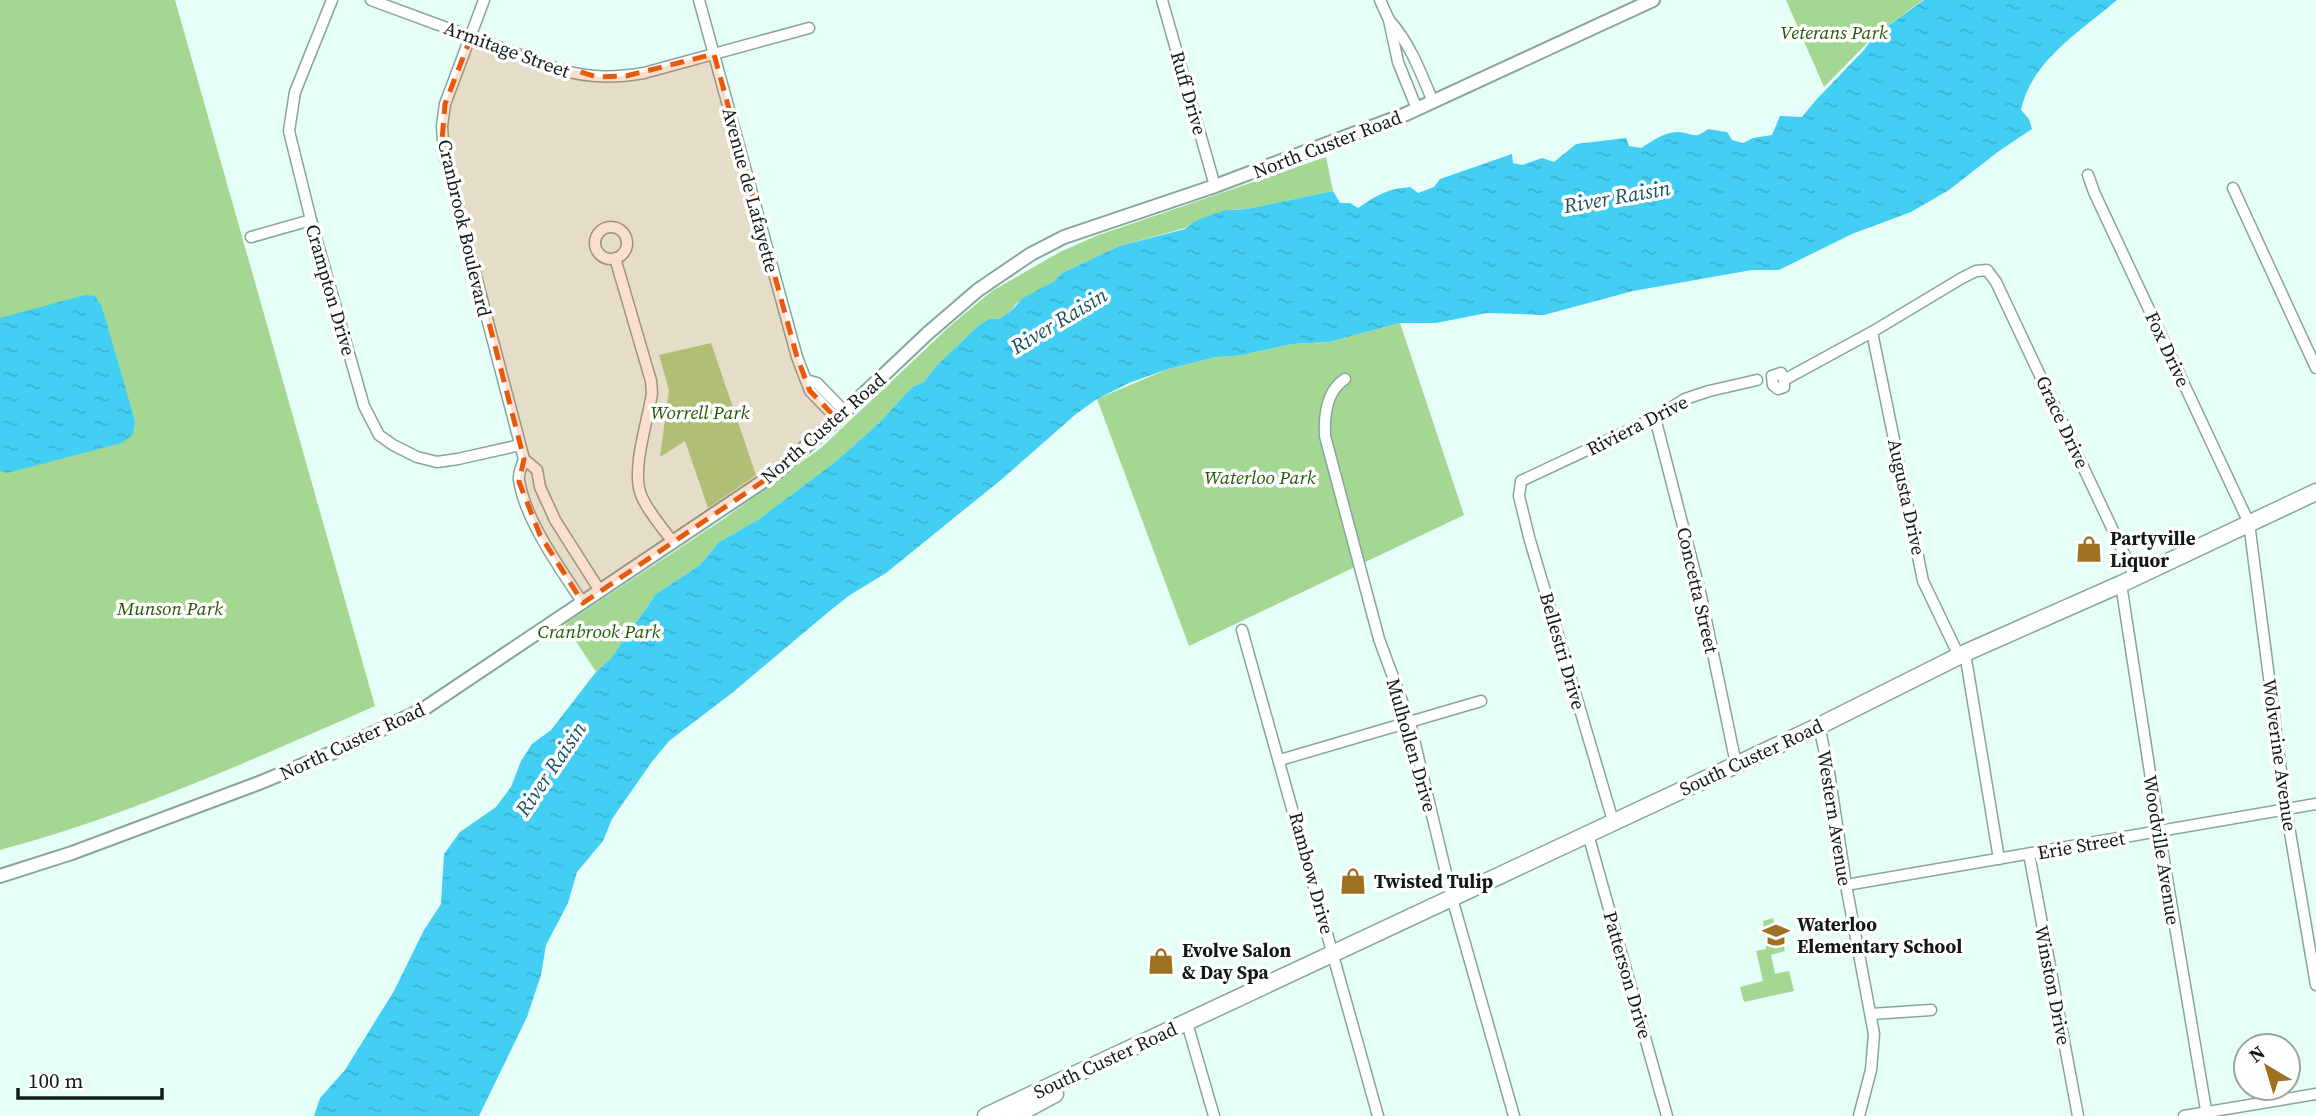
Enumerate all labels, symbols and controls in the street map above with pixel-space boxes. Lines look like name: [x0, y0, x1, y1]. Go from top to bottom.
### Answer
street label: Armitage Street: [441, 14, 574, 84]
park label: Veterans Park: [1780, 19, 1888, 45]
street label: Ruff Drive: [1165, 48, 1213, 138]
street label: Avenue de Lafayette: [716, 104, 786, 276]
street label: North Custer Road: [1249, 104, 1405, 184]
street label: Cranbrook Boulevard: [432, 137, 498, 319]
water label: River Raisin: [1560, 173, 1673, 220]
street label: Crampton Drive: [300, 221, 362, 359]
water label: River Raisin: [1004, 280, 1113, 361]
street label: Fox Drive: [2139, 307, 2197, 391]
street label: North Custer Road: [755, 367, 891, 489]
street label: Grace Drive: [2030, 371, 2096, 473]
street label: Riviera Drive: [1582, 388, 1692, 462]
park label: Worrell Park: [650, 399, 750, 425]
street label: Augusta Drive: [1882, 436, 1932, 558]
park label: Waterloo Park: [1204, 464, 1316, 490]
street label: Concetta Street: [1671, 524, 1725, 656]
place label: Partyville Liquor: [2110, 525, 2196, 573]
shop icon: Partyville Liquor: [2074, 534, 2104, 564]
street label: Bellestri Drive: [1534, 589, 1592, 713]
park label: Munson Park: [116, 595, 223, 621]
park label: Cranbrook Park: [537, 618, 661, 644]
street label: Mulhollen Drive: [1380, 675, 1444, 815]
street label: Wolverine Avenue: [2256, 677, 2304, 833]
street label: North Custer Road: [275, 696, 429, 786]
street label: South Custer Road: [1675, 712, 1827, 802]
water label: River Raisin: [508, 716, 593, 822]
street label: Western Avenue: [1811, 748, 1859, 888]
street label: Woodville Avenue: [2137, 773, 2187, 927]
street label: Rambow Drive: [1283, 809, 1341, 937]
street label: Erie Street: [2035, 824, 2128, 865]
shop icon: Twisted Tulip: [1338, 866, 1368, 896]
place label: Twisted Tulip: [1374, 868, 1493, 894]
street label: Patterson Drive: [1597, 908, 1659, 1042]
place label: Waterloo Elementary School: [1797, 911, 1962, 959]
school or university icon: Waterloo Elementary School: [1761, 920, 1791, 950]
street label: Winston Drive: [2029, 923, 2077, 1047]
place label: Evolve Salon & Day Spa: [1182, 937, 1291, 985]
shop icon: Evolve Salon & Day Spa: [1146, 946, 1176, 976]
street label: South Custer Road: [1029, 1015, 1181, 1105]
north arrow: [2232, 1032, 2302, 1102]
text: N: [2243, 1039, 2270, 1068]
scale bar: [18, 1056, 161, 1100]
text: 100 m: [28, 1066, 83, 1095]

